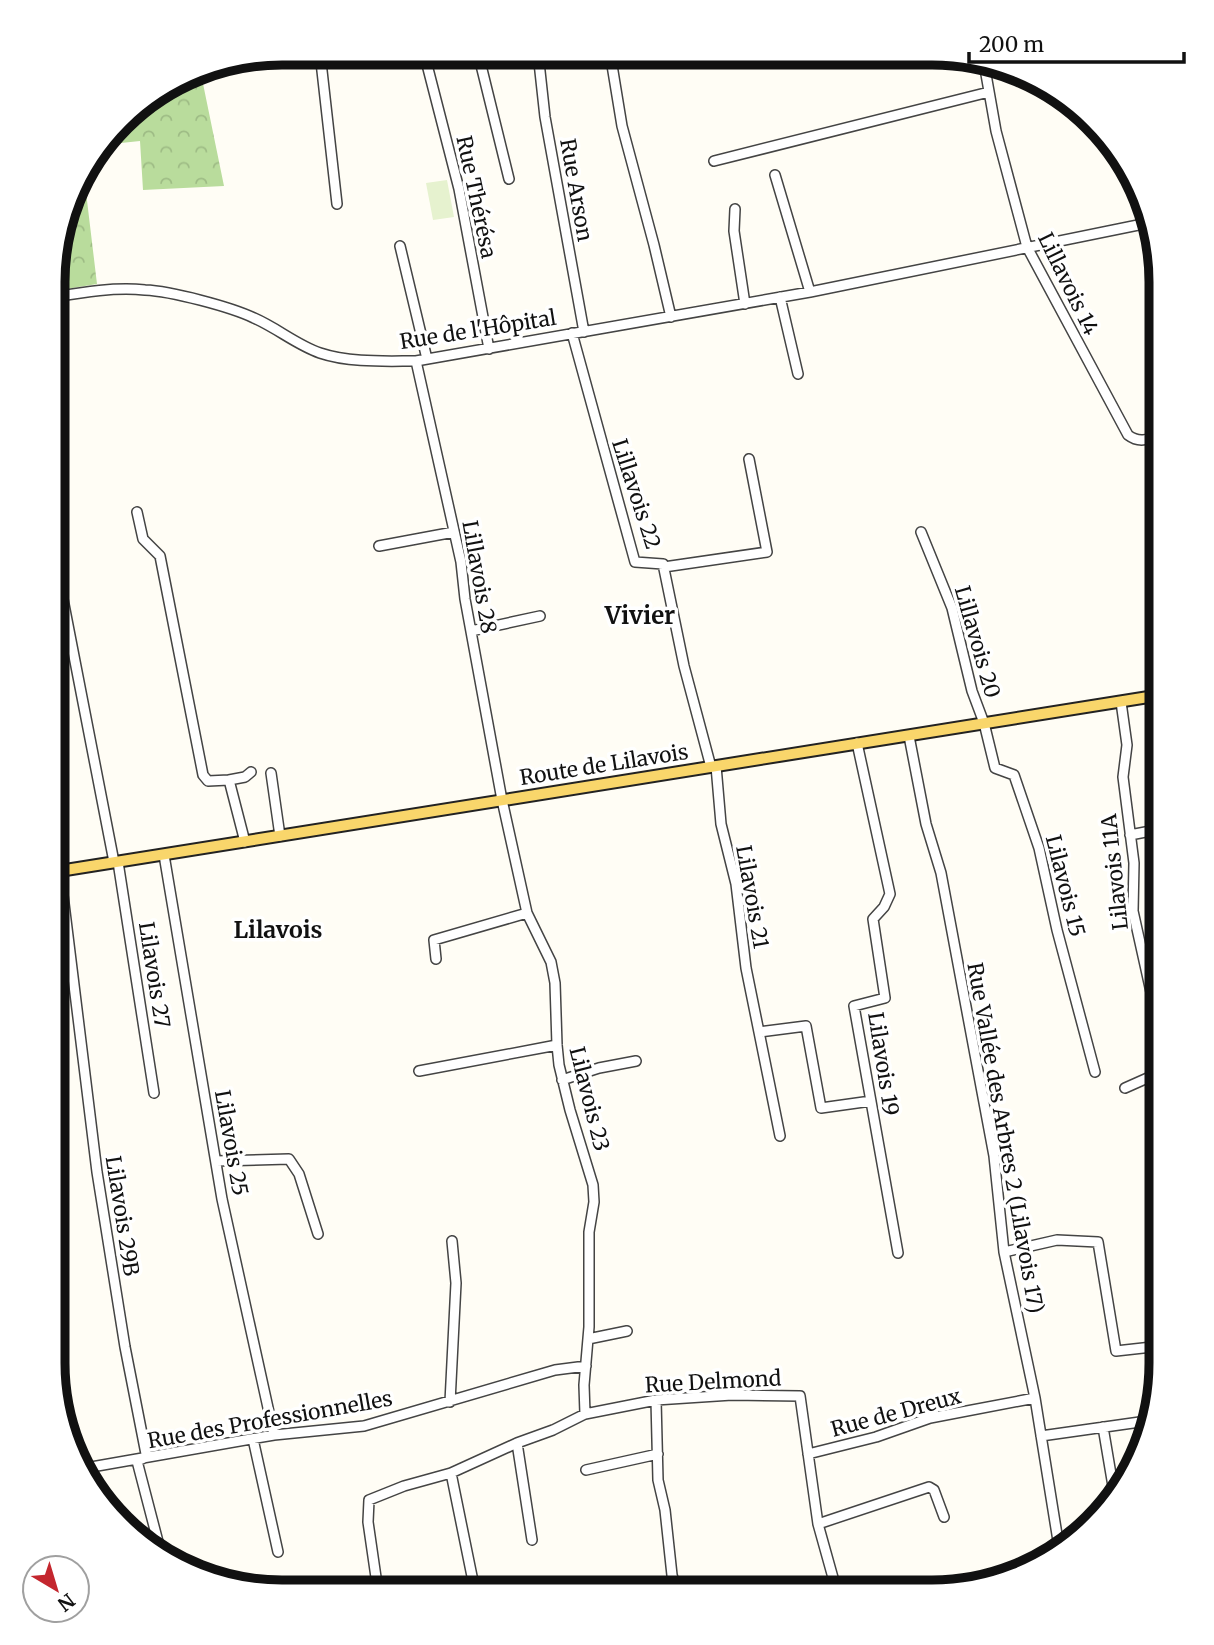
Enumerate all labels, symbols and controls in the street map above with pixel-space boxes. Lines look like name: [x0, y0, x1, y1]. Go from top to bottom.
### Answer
scale bar: [969, 21, 1184, 65]
text: 200 m: [979, 31, 1044, 58]
street label: Rue Thérésa: [450, 133, 503, 261]
street label: Rue Arson: [554, 136, 599, 243]
street label: Lillavois 14: [1032, 228, 1105, 340]
street label: Rue de l'Hôpital: [398, 304, 559, 355]
street label: Lillavois 22: [606, 435, 667, 552]
street label: Lillavois 28: [456, 518, 503, 636]
street label: Lillavois 20: [949, 583, 1006, 701]
district label: Vivier: [604, 600, 675, 631]
street label: Route de Lilavois: [518, 738, 690, 791]
street label: Lilavois 11A: [1095, 812, 1134, 931]
street label: Lilavois 15: [1040, 832, 1091, 940]
street label: Lilavois 21: [730, 843, 775, 951]
district label: Lilavois: [234, 915, 323, 944]
street label: Lilavois 27: [133, 920, 176, 1030]
street label: Rue Vallée des Arbres 2 (Lilavois 17): [961, 960, 1050, 1316]
street label: Lilavois 19: [862, 1010, 905, 1118]
street label: Lilavois 23: [563, 1044, 616, 1154]
street label: Lilavois 25: [209, 1088, 254, 1198]
street label: Lilavois 29B: [100, 1154, 145, 1278]
street label: Rue Delmond: [644, 1364, 782, 1399]
street label: Rue de Dreux: [828, 1382, 964, 1443]
street label: Rue des Professionnelles: [145, 1385, 395, 1454]
north arrow: [21, 1554, 91, 1624]
text: N: [53, 1588, 80, 1616]

